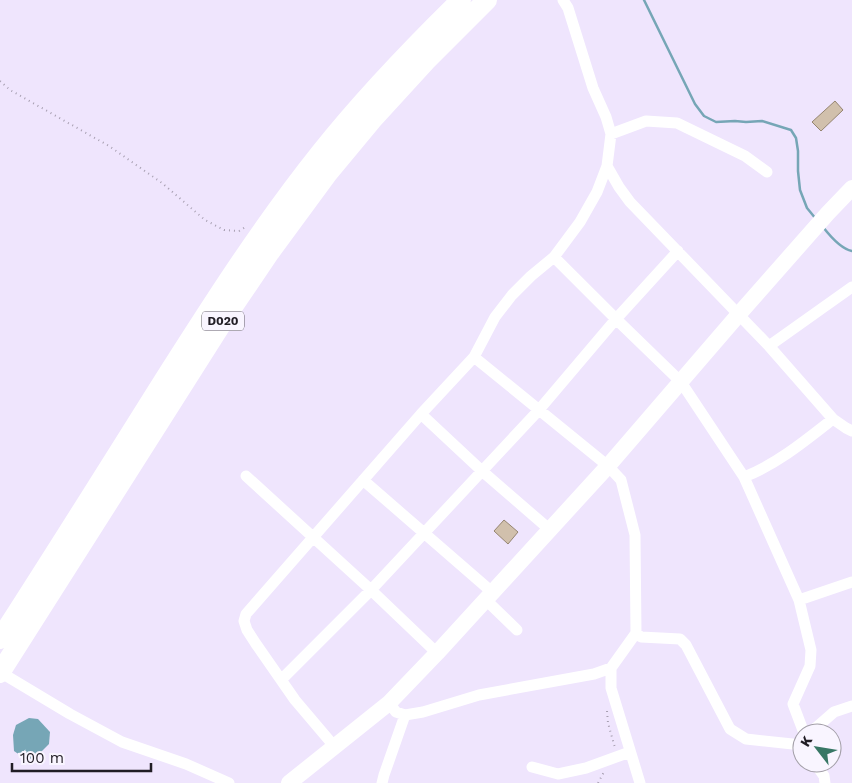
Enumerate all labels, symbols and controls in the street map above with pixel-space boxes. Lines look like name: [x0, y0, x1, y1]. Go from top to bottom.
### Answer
road number: D020: [202, 312, 244, 331]
north arrow: [792, 723, 842, 773]
text: K: [797, 733, 815, 750]
scale bar: [12, 740, 151, 772]
text: 100 m: [20, 749, 64, 767]

